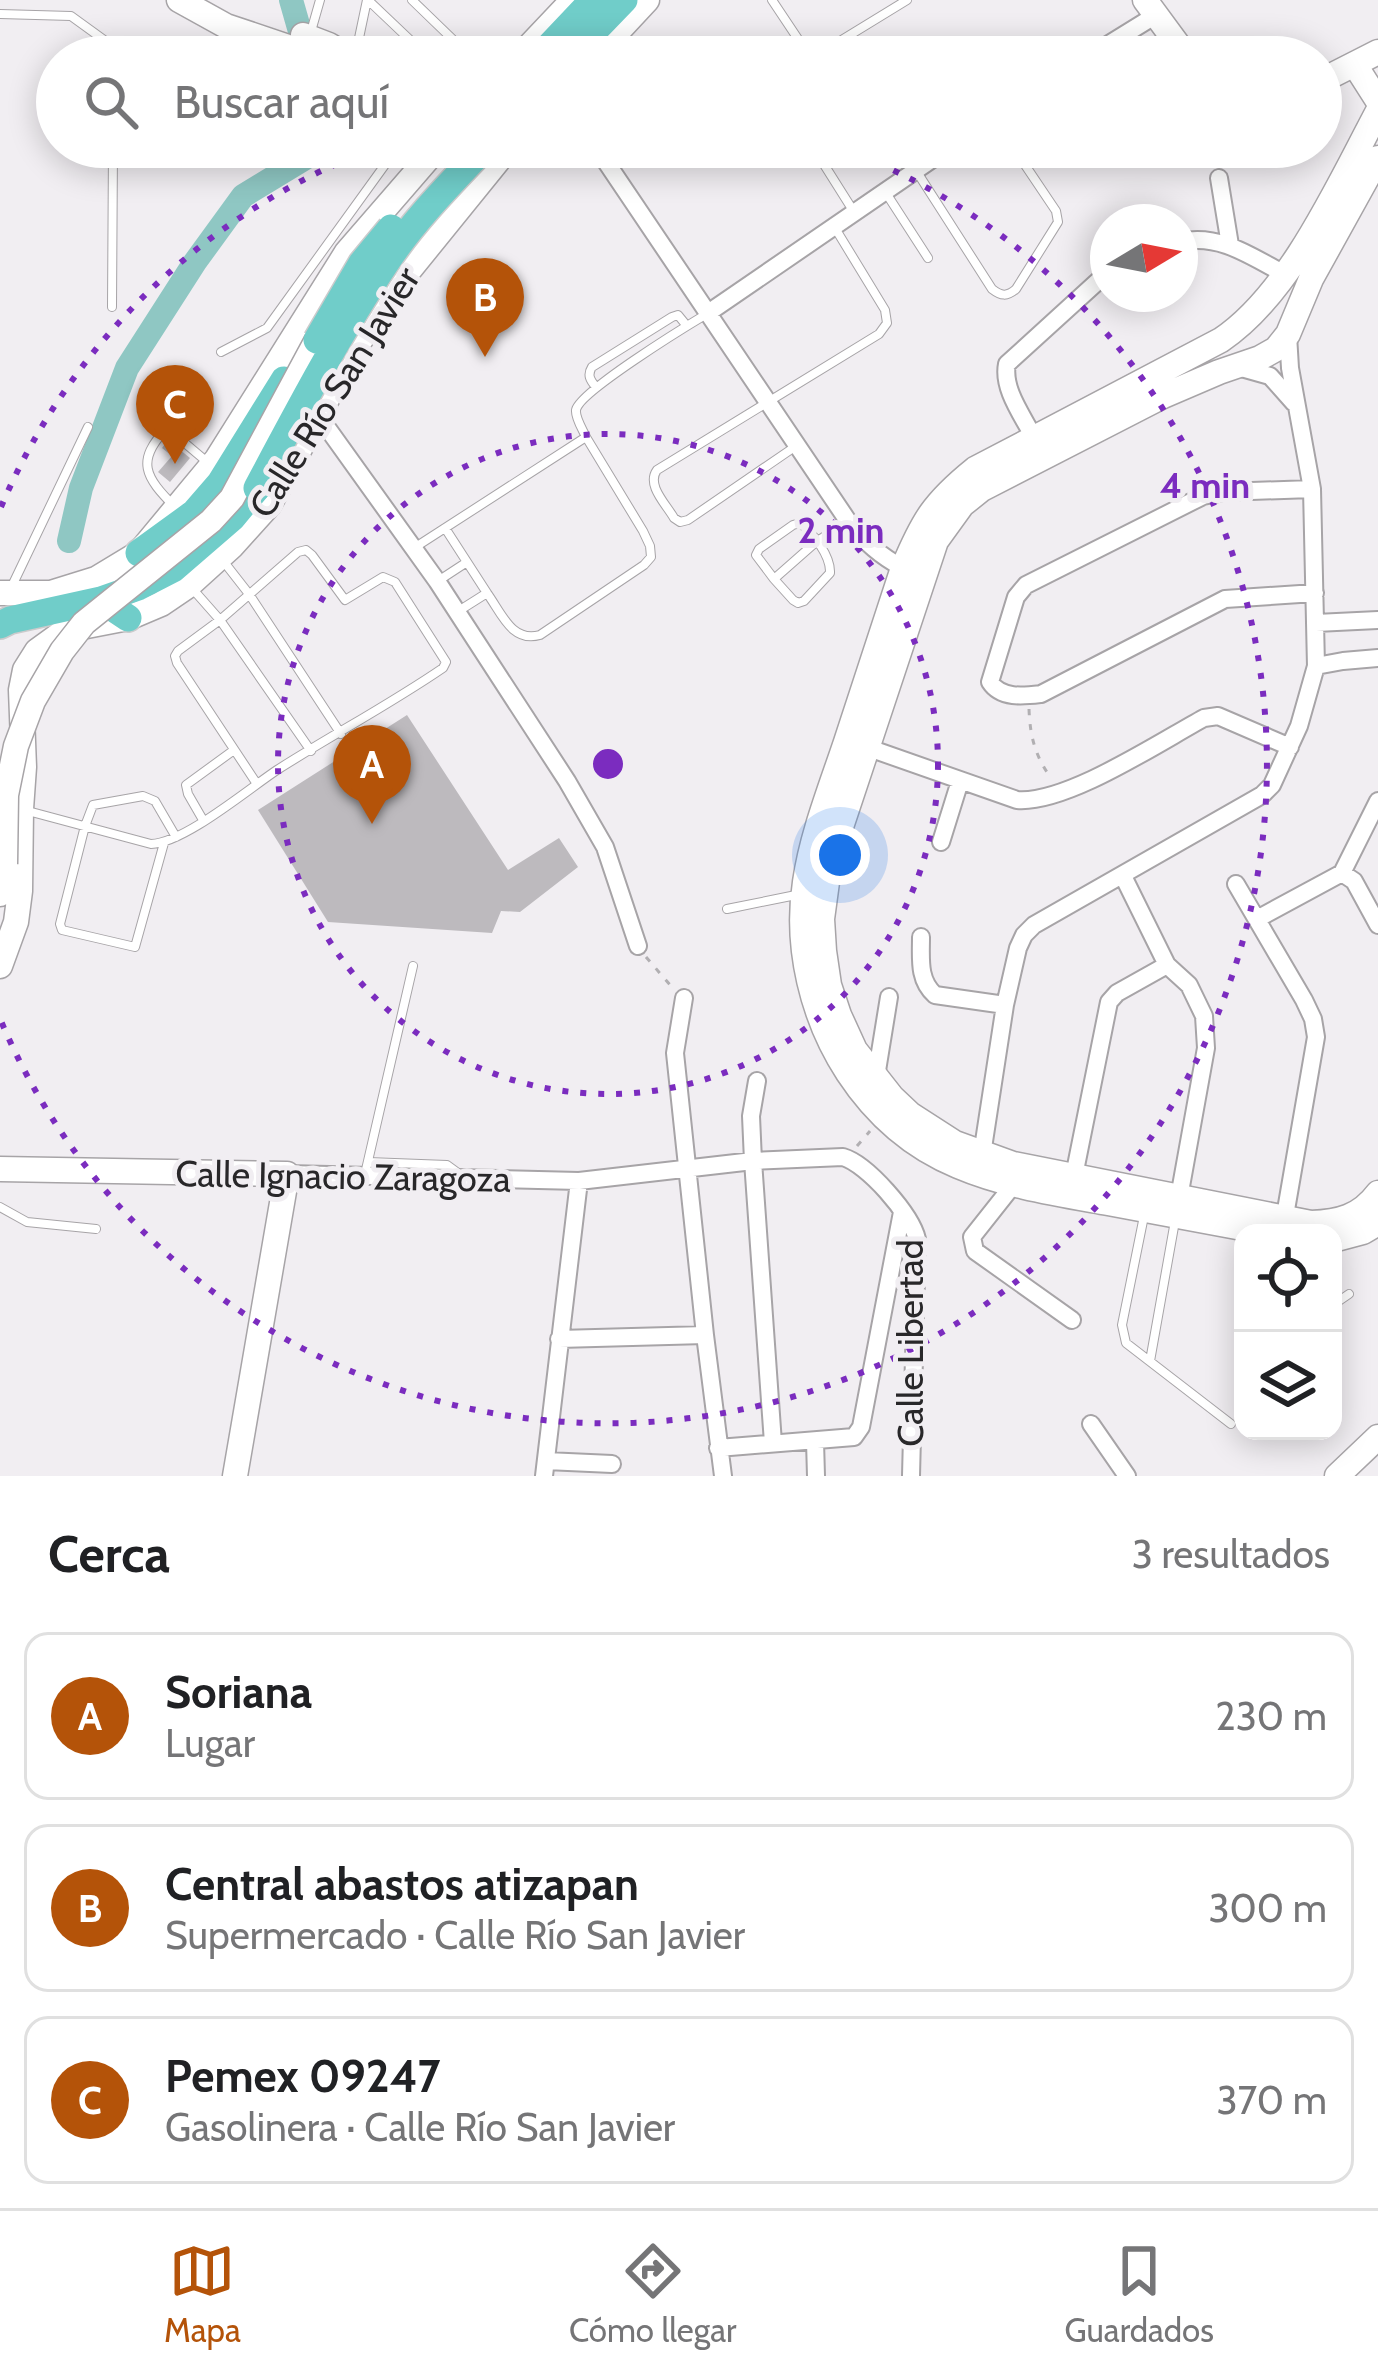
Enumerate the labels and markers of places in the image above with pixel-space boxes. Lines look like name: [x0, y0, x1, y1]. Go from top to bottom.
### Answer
pin: B: [446, 258, 524, 357]
pin: C: [136, 365, 214, 464]
pin: A: [333, 725, 411, 824]
centre of rings: [587, 743, 629, 785]

